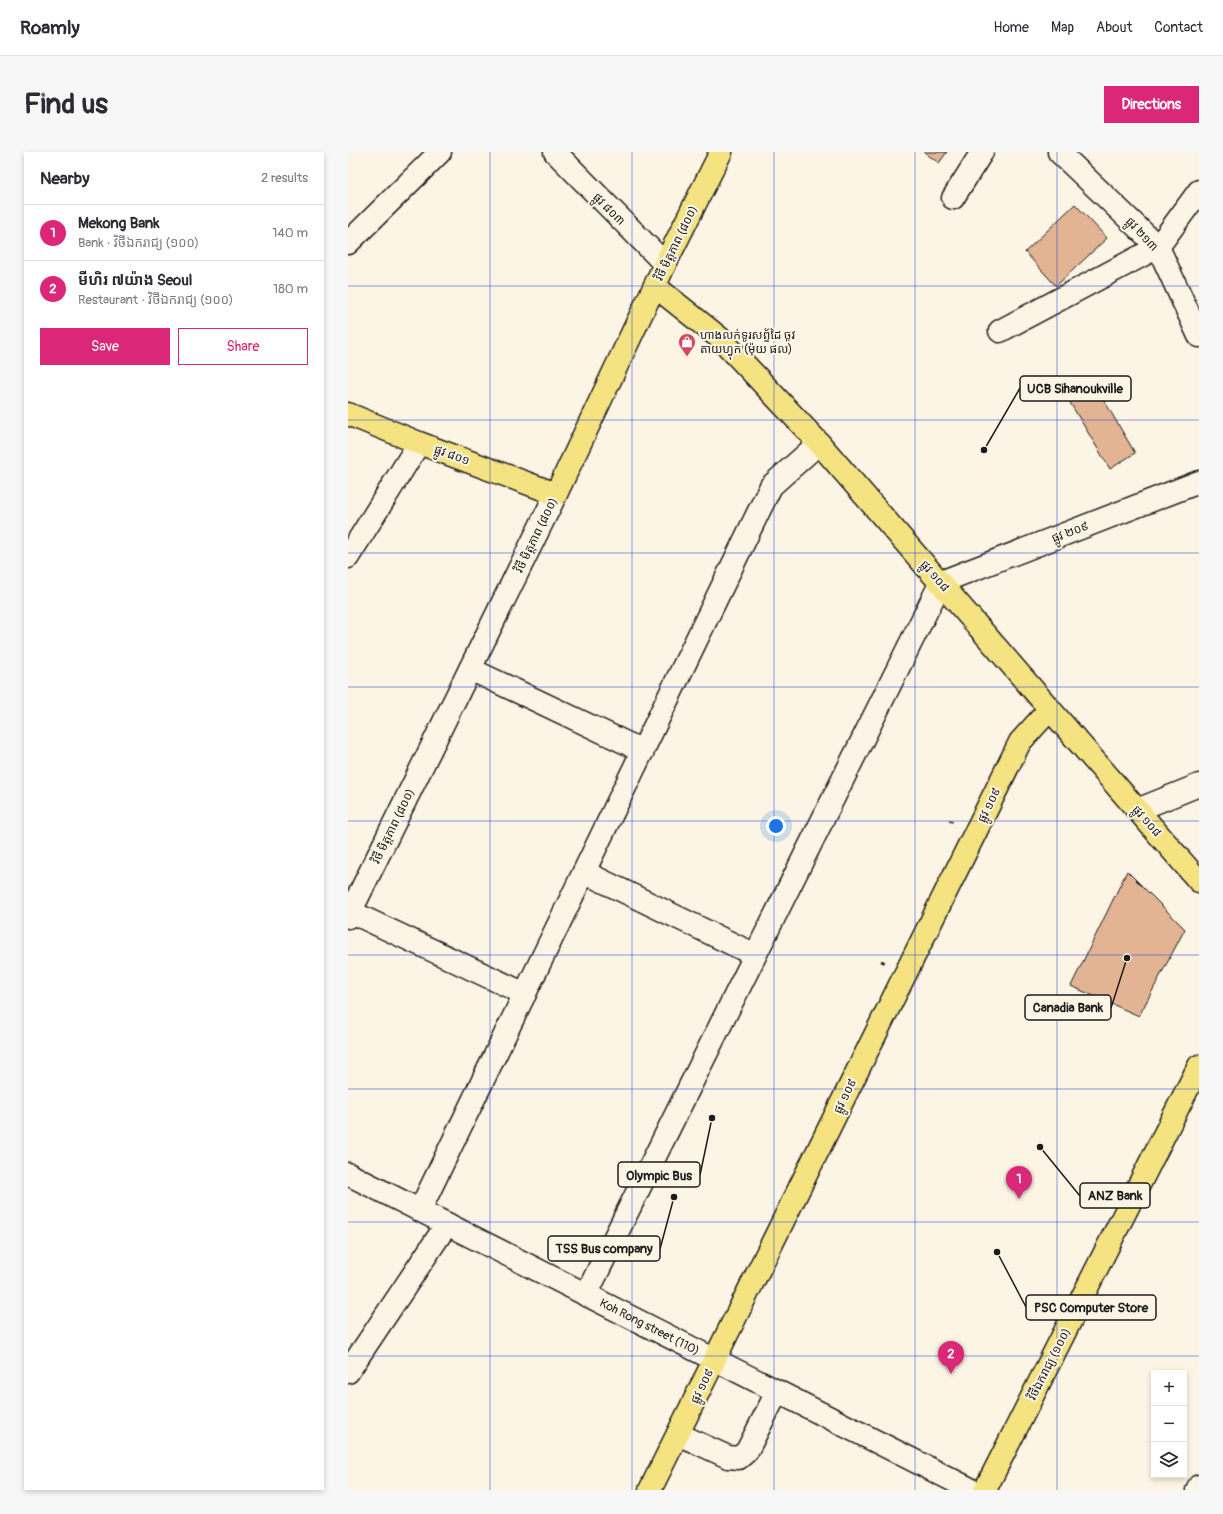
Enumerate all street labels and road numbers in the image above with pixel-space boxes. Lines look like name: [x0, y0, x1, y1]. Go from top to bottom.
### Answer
street label: ផ្លូវ ៨០៣: [587, 190, 628, 231]
street label: វិថី មិត្តភាព (៨០០): [651, 203, 701, 283]
street label: ផ្លូវ ២១៣: [1120, 214, 1161, 256]
street label: ផ្លូវ ៨០១: [431, 442, 472, 471]
street label: វិថី មិត្តភាព (៨០០): [511, 495, 561, 575]
street label: ផ្លូវ ២០៩: [1050, 519, 1092, 549]
street label: ផ្លូវ ១០៨: [915, 557, 952, 597]
street label: ផ្លូវ ១០៩: [975, 785, 1007, 826]
street label: វិថី មិត្តភាព (៨០០): [368, 786, 418, 866]
street label: ផ្លូវ ១០៨: [1127, 802, 1164, 842]
street label: ផ្លូវ ១០៩: [831, 1076, 863, 1117]
street label: Koh Rong street (110): [597, 1296, 702, 1359]
street label: វិថីឯករាជ្យ (១០០): [1024, 1325, 1074, 1403]
street label: ផ្លូវ ១០៩: [688, 1366, 720, 1407]

